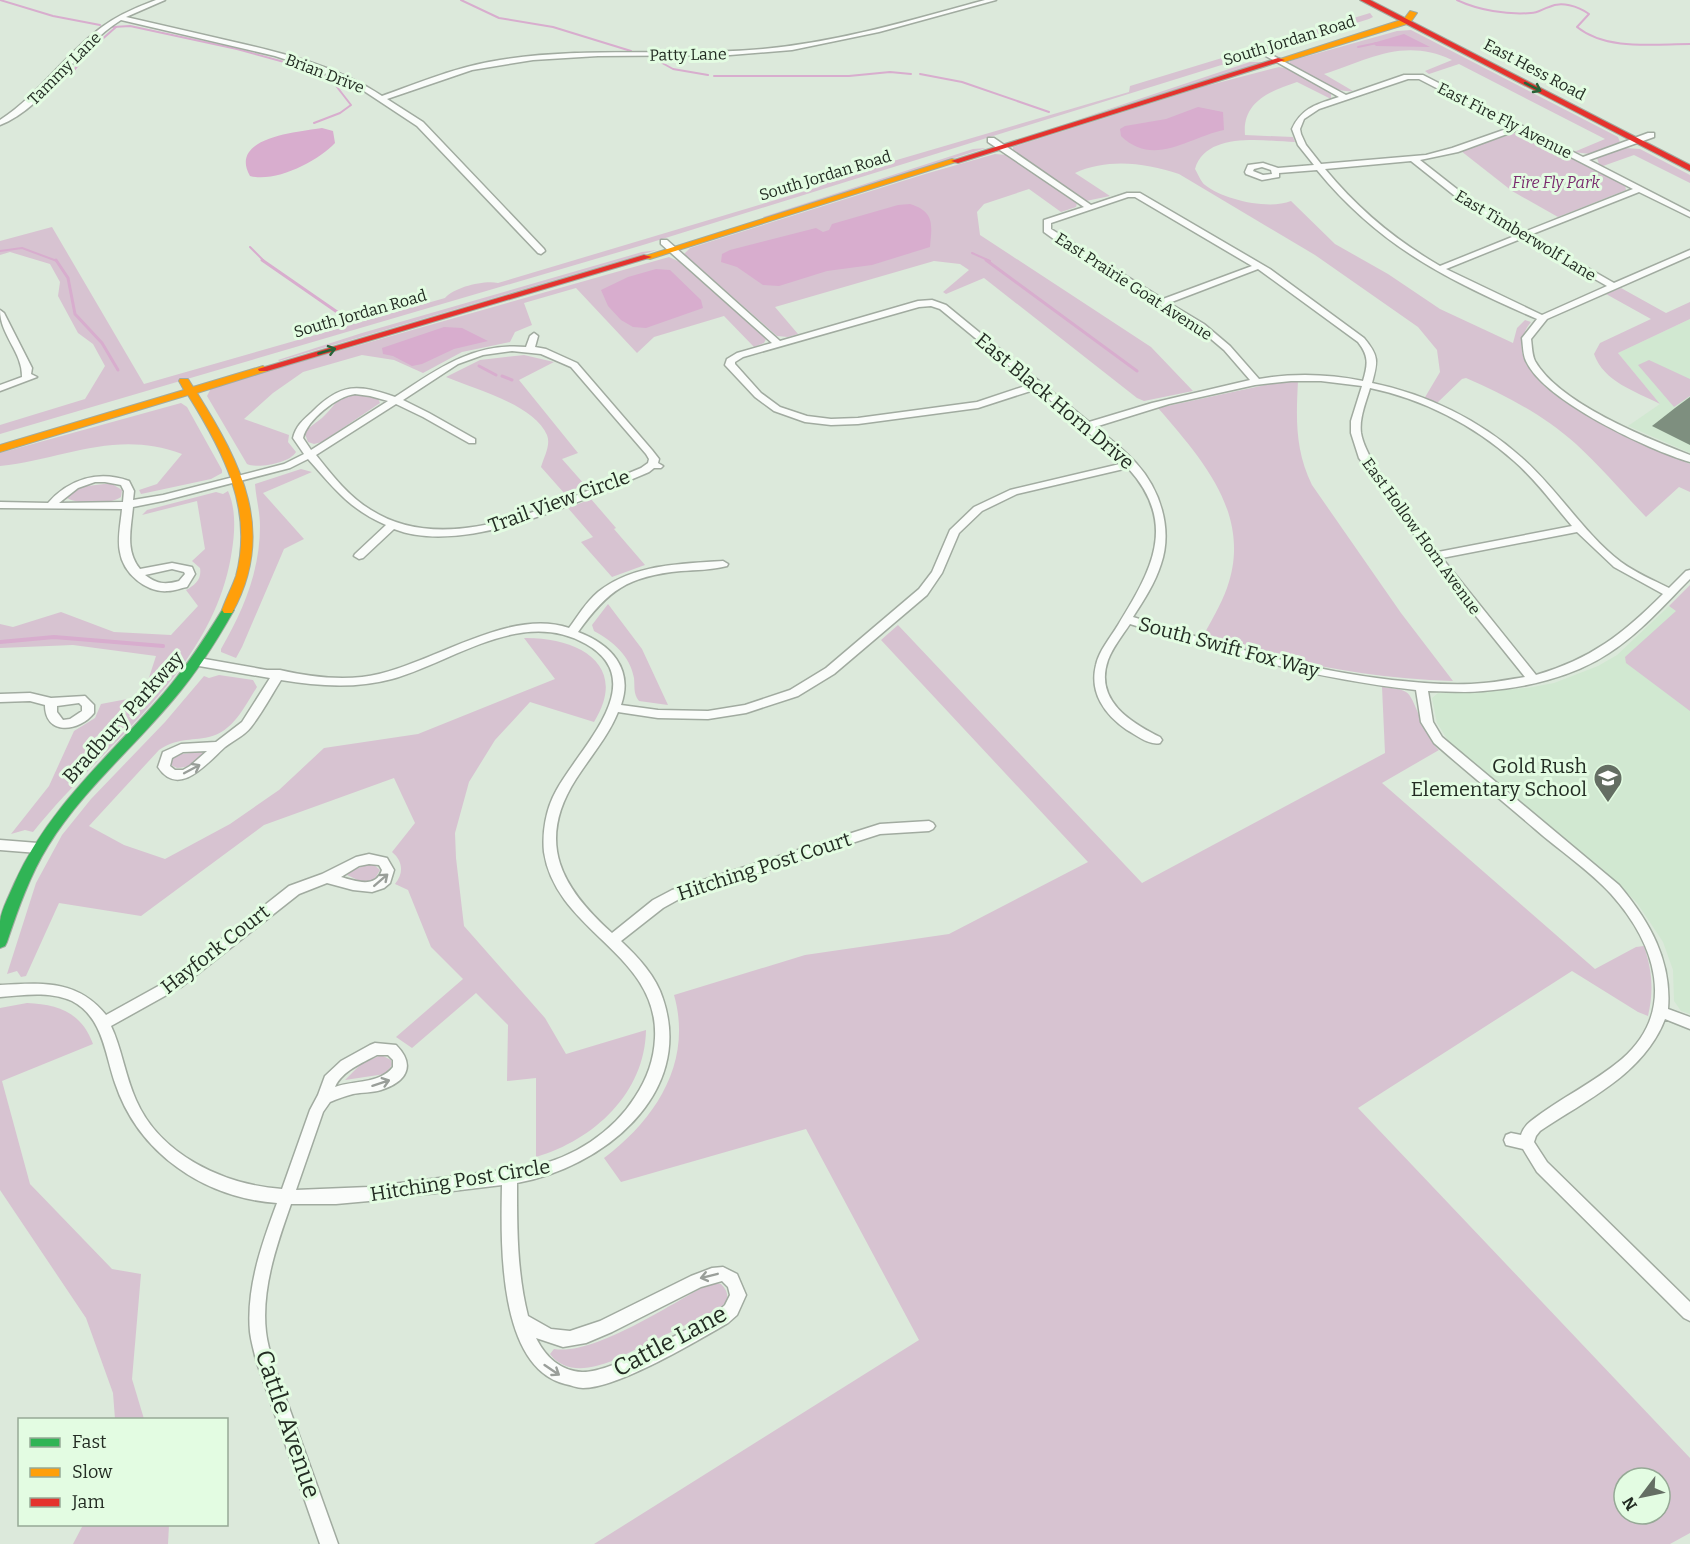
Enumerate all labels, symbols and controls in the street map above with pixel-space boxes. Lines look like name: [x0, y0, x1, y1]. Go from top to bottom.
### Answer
street label: South Jordan Road: [1221, 11, 1358, 70]
street label: Tammy Lane: [24, 28, 105, 109]
street label: East Hess Road: [1481, 35, 1589, 104]
street label: Patty Lane: [649, 44, 727, 65]
street label: Brian Drive: [283, 50, 367, 97]
street label: East Fire Fly Avenue: [1434, 78, 1575, 163]
one-way arrow: [1524, 82, 1542, 93]
street label: South Jordan Road: [757, 146, 894, 205]
park label: Fire Fly Park: [1512, 173, 1600, 192]
street label: East Timberwolf Lane: [1452, 186, 1599, 285]
street label: East Prairie Goat Avenue: [1052, 229, 1216, 344]
street label: South Jordan Road: [292, 285, 429, 342]
street label: East Black Horn Drive: [971, 328, 1139, 474]
one-way arrow: [317, 345, 336, 356]
street label: East Hollow Horn Avenue: [1358, 454, 1485, 618]
street label: Trail View Circle: [485, 464, 633, 538]
street label: South Swift Fox Way: [1136, 611, 1323, 683]
street label: Bradbury Parkway: [57, 646, 189, 788]
place label: Gold Rush Elementary School: [1411, 754, 1588, 801]
school or university icon: Gold Rush Elementary School: [1592, 762, 1624, 804]
one-way arrow: [183, 763, 201, 774]
street label: Hitching Post Court: [674, 827, 854, 905]
one-way arrow: [372, 874, 388, 888]
street label: Hayfork Court: [156, 899, 274, 999]
one-way arrow: [372, 1077, 391, 1088]
street label: Hitching Post Circle: [368, 1154, 552, 1206]
one-way arrow: [700, 1270, 719, 1282]
street label: Cattle Lane: [608, 1299, 732, 1383]
street label: Cattle Avenue: [250, 1346, 326, 1502]
one-way arrow: [543, 1364, 560, 1376]
legend: [18, 1418, 228, 1526]
text: Fast: [72, 1431, 107, 1453]
text: Slow: [72, 1461, 113, 1483]
north arrow: [1612, 1466, 1672, 1526]
text: Jam: [71, 1491, 105, 1513]
text: N: [1618, 1493, 1641, 1514]

